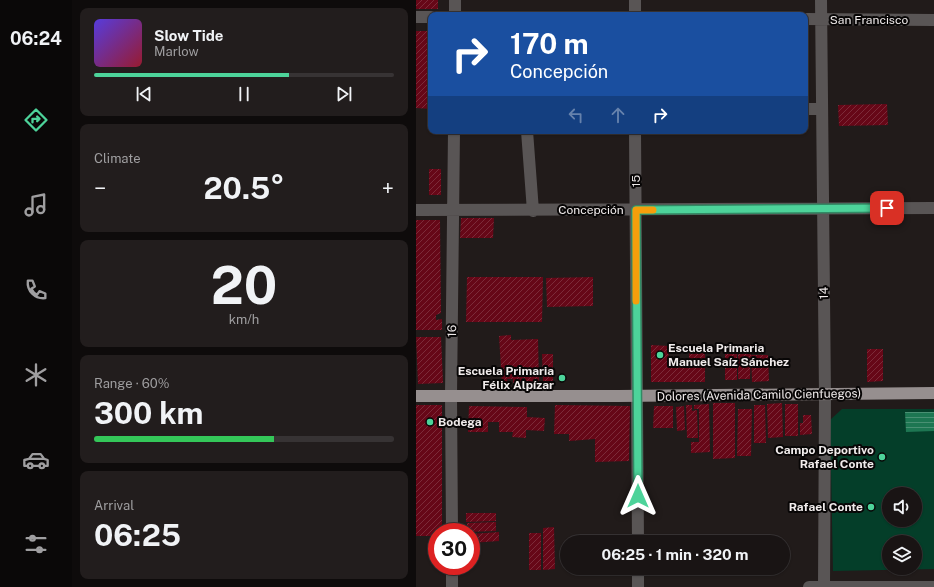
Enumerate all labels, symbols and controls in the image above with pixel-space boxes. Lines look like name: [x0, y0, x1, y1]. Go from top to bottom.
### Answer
street label: San Francisco: [830, 13, 908, 27]
text: Slow Tide: [154, 27, 223, 44]
text: 170 m: [510, 27, 589, 60]
text: 06:24: [10, 28, 62, 49]
icon: right: [444, 28, 496, 80]
text: Marlow: [154, 44, 199, 59]
text: Concepción: [510, 61, 608, 82]
icon: previous: [133, 83, 155, 105]
icon: pause: [233, 83, 255, 105]
icon: next: [333, 83, 355, 105]
icon: left: [565, 104, 587, 126]
icon: ahead: [607, 104, 629, 126]
icon: right: [649, 104, 671, 126]
icon: directions: [22, 106, 50, 134]
text: Climate: [94, 151, 141, 166]
text: 20.5°: [204, 170, 284, 206]
street label: 15: [629, 174, 643, 187]
text: −: [94, 175, 106, 201]
text: +: [382, 175, 394, 201]
icon: music: [22, 191, 50, 219]
pin: [870, 191, 904, 225]
icon: arrive: [876, 197, 898, 219]
street label: Concepción: [558, 203, 624, 217]
text: 20: [211, 255, 277, 316]
icon: phone: [22, 276, 50, 304]
street label: 14: [817, 286, 831, 299]
text: km/h: [229, 312, 259, 327]
street label: 16: [445, 325, 459, 337]
place label: Escuela Primaria Manuel Saíz Sánchez: [668, 341, 789, 369]
marker: Escuela Primaria Manuel Saíz Sánchez: [655, 350, 665, 360]
icon: climate: [22, 361, 50, 389]
place label: Escuela Primaria Félix Alpízar: [458, 364, 554, 392]
marker: Escuela Primaria Félix Alpízar: [557, 373, 567, 383]
text: Range · 60%: [94, 376, 169, 391]
street label: Dolores (Avenida Camilo Cienfuegos): [657, 386, 861, 404]
text: 300 km: [94, 395, 203, 431]
place label: Bodega: [438, 415, 482, 429]
marker: Bodega: [425, 417, 435, 427]
place label: Campo Deportivo Rafael Conte: [775, 443, 874, 471]
icon: car: [22, 446, 50, 474]
marker: Campo Deportivo Rafael Conte: [877, 452, 887, 462]
position arrow: [617, 475, 659, 517]
map controls: [882, 487, 922, 575]
button: sound: [882, 487, 922, 527]
text: Arrival: [94, 498, 134, 513]
place label: Rafael Conte: [789, 500, 863, 514]
marker: Rafael Conte: [866, 502, 876, 512]
text: 06:25: [94, 517, 181, 553]
speed limit sign: 30: [428, 523, 480, 575]
icon: filters: [22, 530, 50, 558]
button: layers: [882, 535, 922, 575]
text: 06:25 · 1 min · 320 m: [602, 546, 748, 563]

